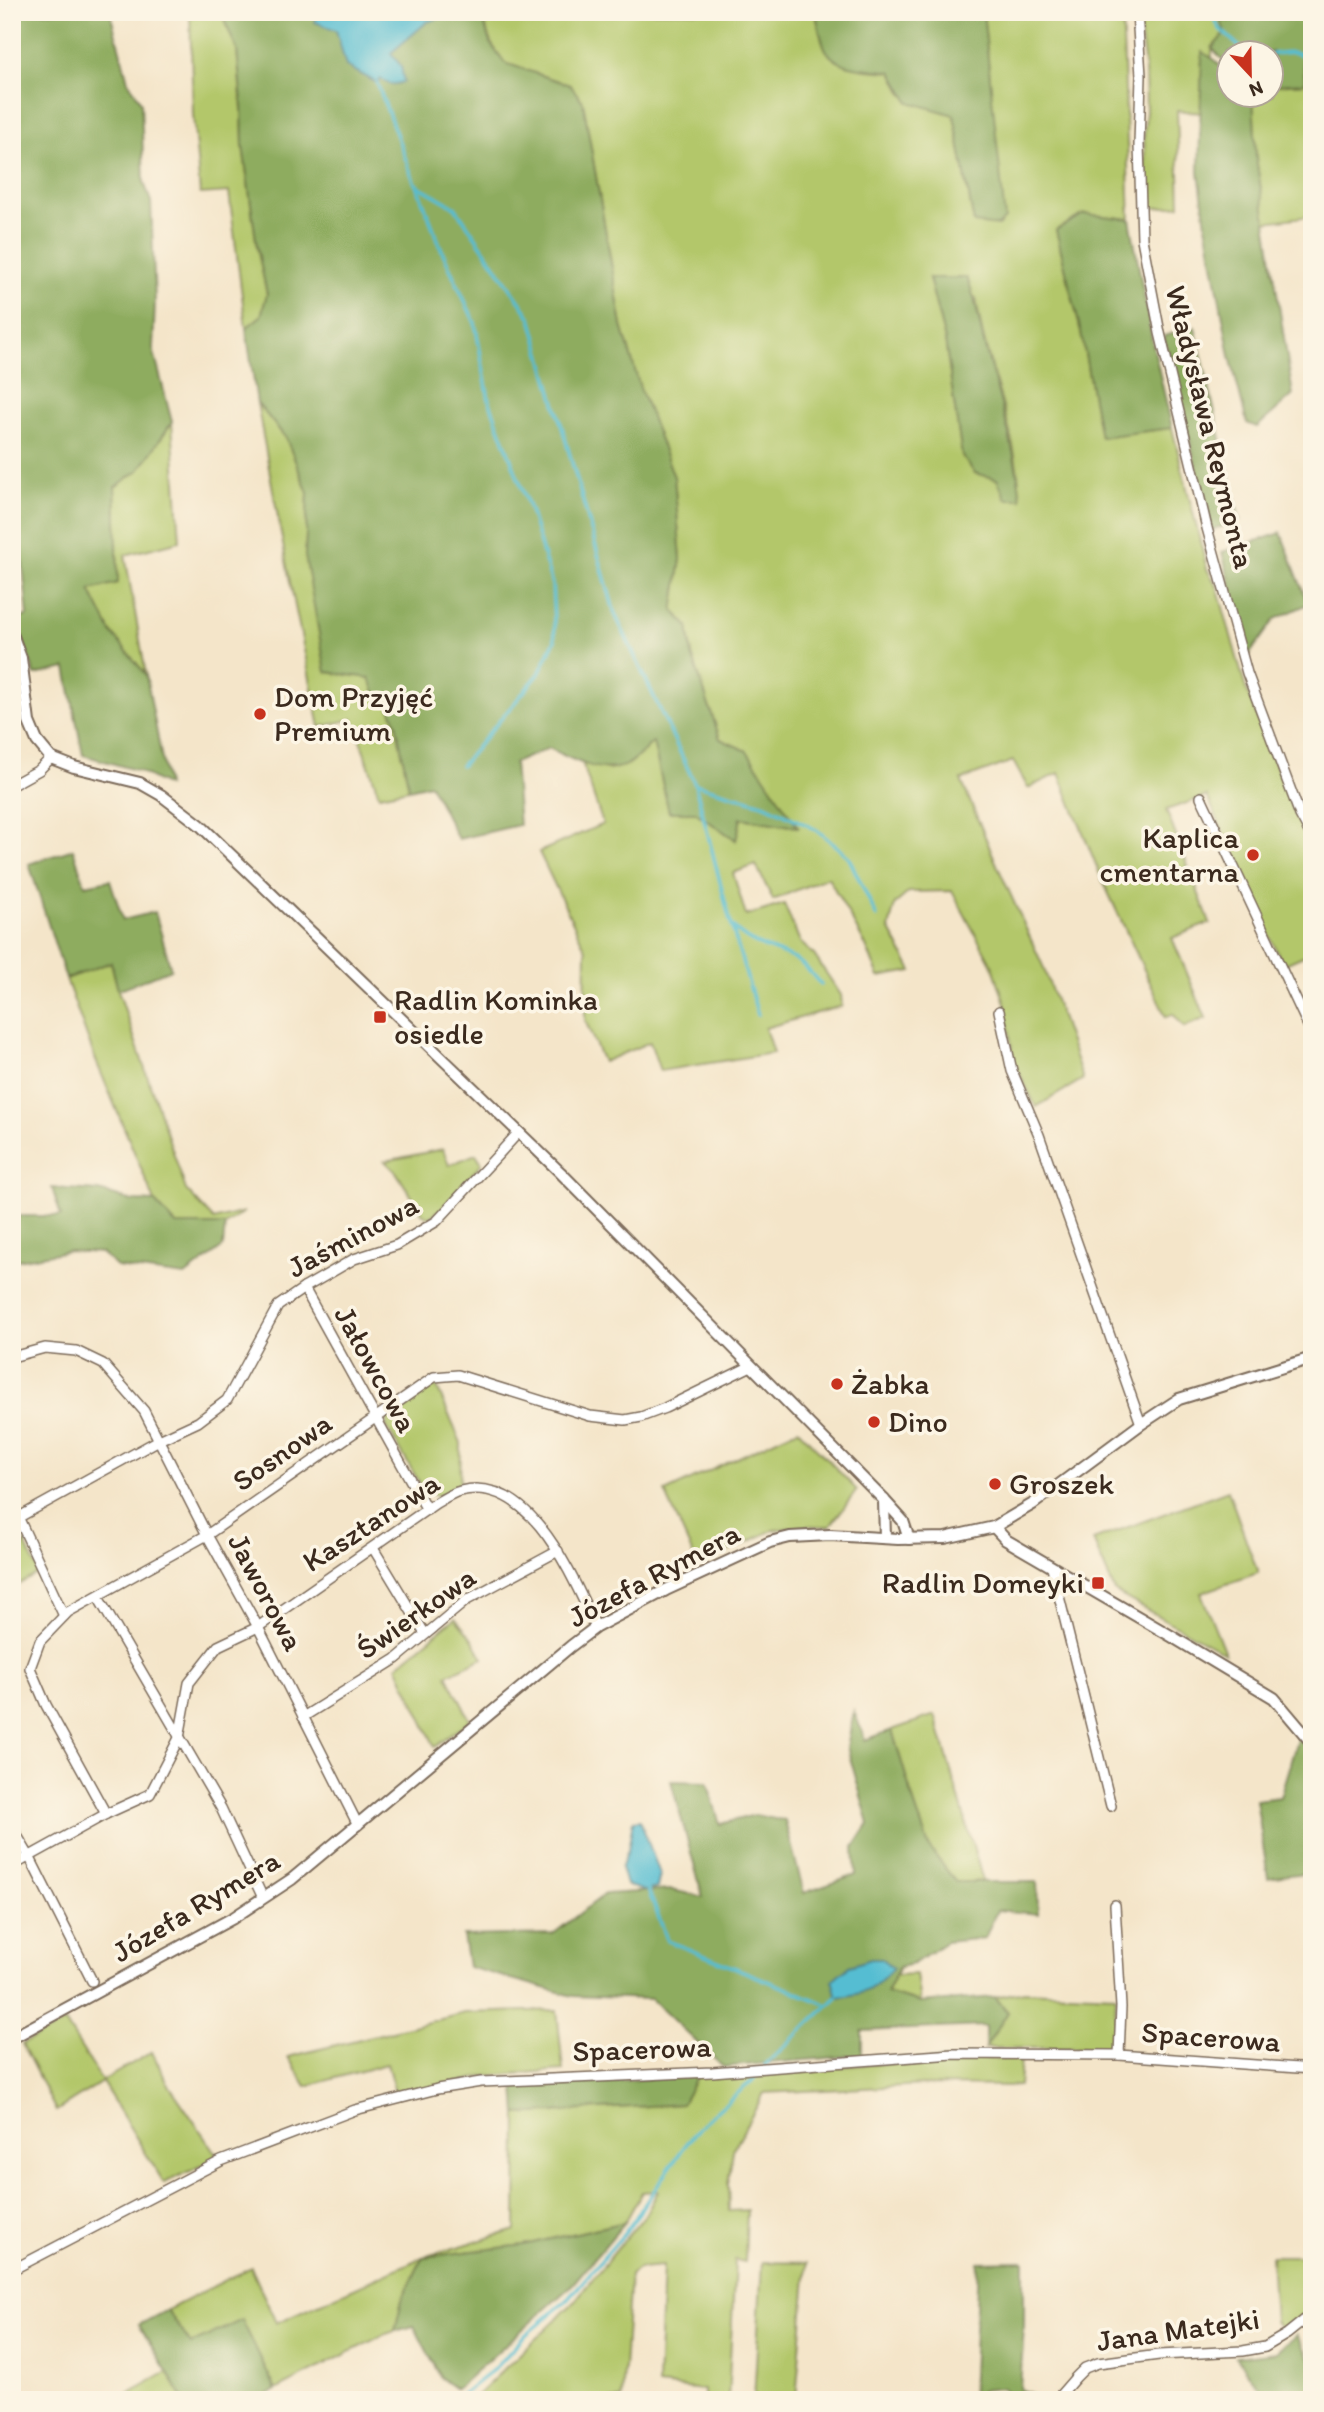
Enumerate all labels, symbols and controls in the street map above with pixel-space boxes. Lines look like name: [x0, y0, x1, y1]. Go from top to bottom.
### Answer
north arrow: [1216, 38, 1286, 108]
text: N: [1246, 76, 1266, 102]
street label: Władysława Reymonta: [1157, 281, 1264, 573]
place label: Dom Przyjęć Premium: [274, 678, 433, 749]
marker: Dom Przyjęć Premium: [252, 706, 268, 722]
place label: Kaplica cmentarna: [1100, 819, 1239, 890]
marker: Kaplica cmentarna: [1245, 847, 1261, 863]
place label: Radlin Kominka osiedle: [394, 981, 598, 1052]
marker: Radlin Kominka osiedle: [372, 1009, 388, 1025]
street label: Jaśminowa: [281, 1185, 425, 1286]
street label: Jałowcowa: [327, 1299, 426, 1439]
place label: Żabka: [851, 1365, 930, 1402]
marker: Żabka: [829, 1376, 845, 1392]
place label: Dino: [888, 1403, 948, 1440]
street label: Sosnowa: [225, 1404, 339, 1499]
marker: Dino: [866, 1414, 882, 1430]
street label: Kasztanowa: [295, 1463, 447, 1580]
place label: Groszek: [1009, 1465, 1114, 1502]
marker: Groszek: [987, 1476, 1003, 1492]
street label: Józefa Rymera: [562, 1514, 746, 1635]
street label: Jaworowa: [220, 1527, 313, 1657]
street label: Świerkowa: [349, 1558, 483, 1667]
place label: Radlin Domeyki: [882, 1564, 1084, 1601]
marker: Radlin Domeyki: [1090, 1575, 1106, 1591]
street label: Józefa Rymera: [105, 1841, 287, 1970]
street label: Spacerowa: [1140, 2013, 1282, 2060]
street label: Spacerowa: [572, 2028, 713, 2069]
street label: Jana Matejki: [1094, 2300, 1262, 2359]

